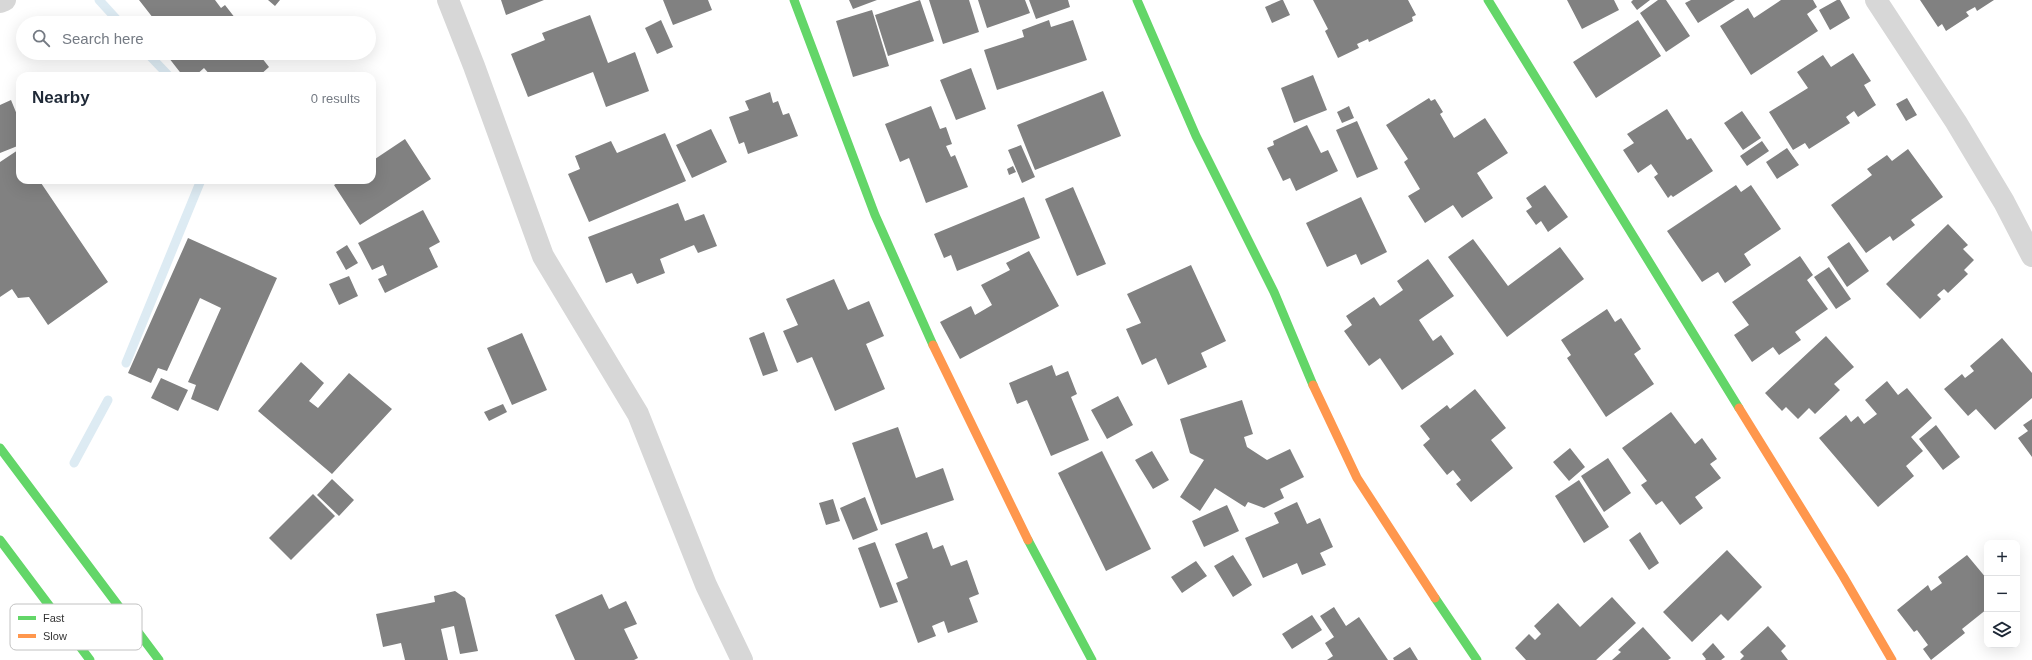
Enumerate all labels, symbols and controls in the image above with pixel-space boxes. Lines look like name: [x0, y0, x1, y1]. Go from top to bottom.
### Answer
search box: [16, 16, 376, 60]
icon: search: [30, 27, 52, 49]
text: Search here: [62, 30, 144, 47]
text: Nearby: [32, 88, 90, 107]
text: 0 results: [311, 91, 360, 106]
map controls: [1984, 540, 2020, 648]
button: +: [1984, 540, 2020, 576]
button: −: [1984, 576, 2020, 612]
legend: [10, 604, 142, 650]
text: Fast: [43, 612, 64, 624]
button: layers: [1984, 612, 2020, 648]
text: Slow: [43, 630, 67, 642]

